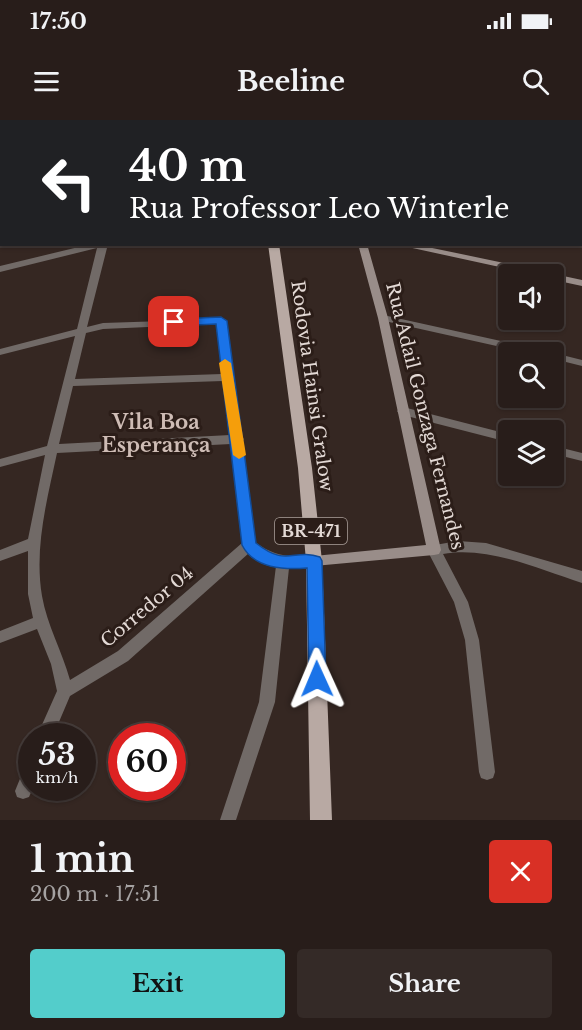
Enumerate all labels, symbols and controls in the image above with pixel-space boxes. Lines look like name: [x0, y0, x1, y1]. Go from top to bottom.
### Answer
text: 17:50: [30, 8, 87, 35]
icon: menu: [30, 65, 63, 98]
text: Beeline: [237, 65, 345, 98]
icon: search: [519, 65, 552, 98]
text: 40 m: [129, 140, 246, 192]
icon: left: [30, 144, 108, 222]
text: Rua Professor Leo Winterle: [129, 192, 510, 225]
map controls: [498, 264, 564, 486]
button: sound: [498, 264, 564, 330]
street label: Rodovia Hainsi Gralow: [286, 279, 338, 494]
street label: Rua Adail Gonzaga Fernandes: [381, 280, 469, 552]
pin: [148, 296, 199, 347]
icon: arrive: [157, 305, 190, 338]
button: search: [498, 342, 564, 408]
district label: Vila Boa Esperança: [102, 410, 211, 457]
button: layers: [498, 420, 564, 486]
road number: BR-471: [275, 518, 347, 544]
street label: Corredor 04: [96, 562, 198, 652]
position arrow: [285, 647, 349, 711]
speed limit sign: 60: [108, 723, 186, 801]
text: 53: [39, 736, 75, 773]
text: km/h: [36, 768, 78, 787]
text: 1 min: [30, 837, 134, 882]
button: close: [489, 840, 552, 903]
text: 200 m · 17:51: [30, 882, 160, 906]
button: Exit: [30, 949, 285, 1018]
button: Share: [297, 949, 552, 1018]

